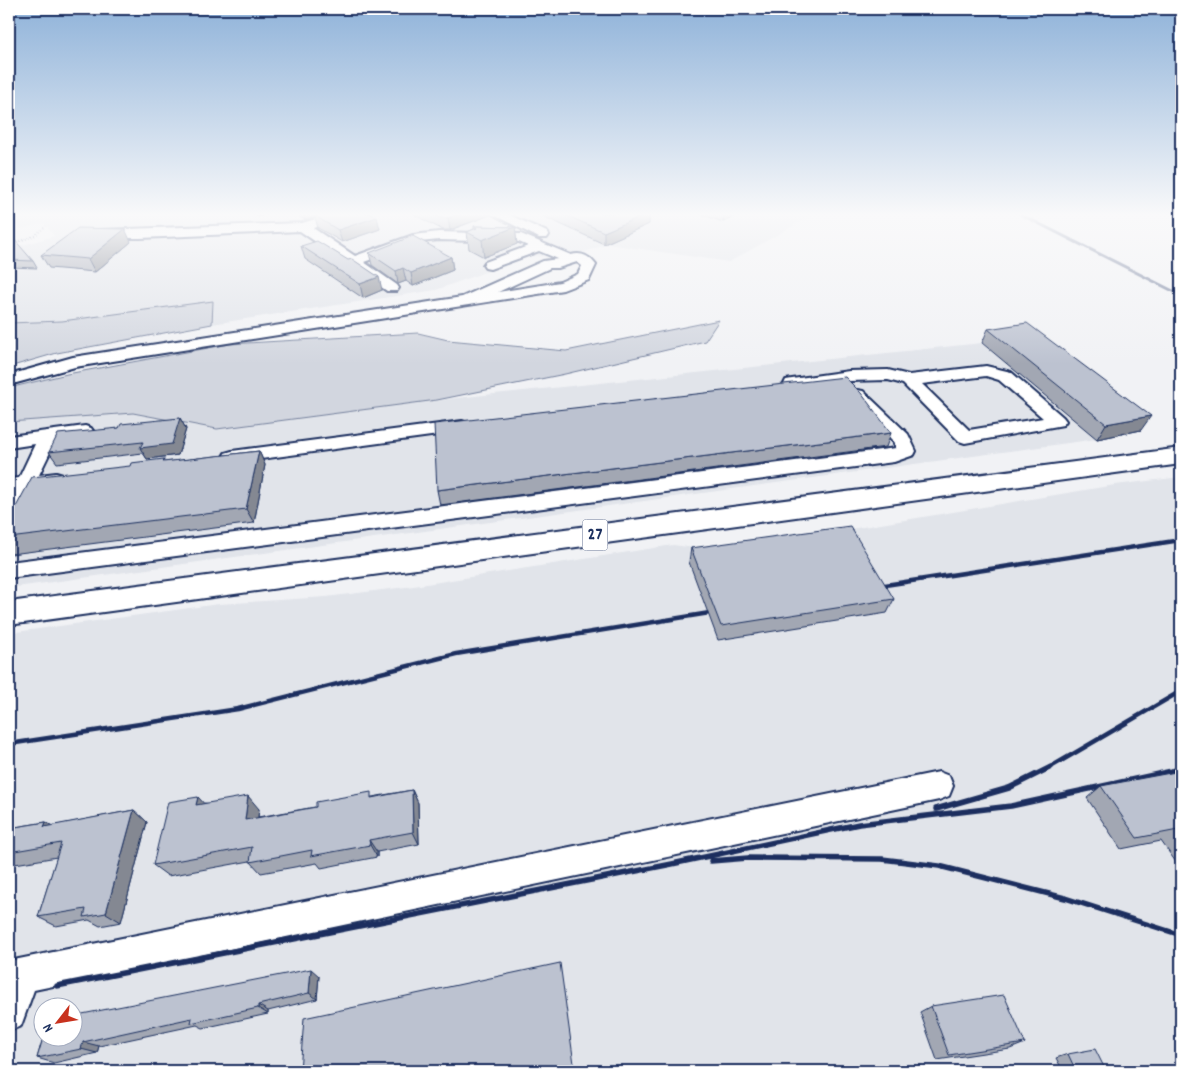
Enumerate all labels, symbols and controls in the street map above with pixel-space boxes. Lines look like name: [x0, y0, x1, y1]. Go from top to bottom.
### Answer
road number: 27: [582, 520, 608, 550]
north arrow: [32, 998, 82, 1048]
text: N: [38, 1019, 59, 1036]

